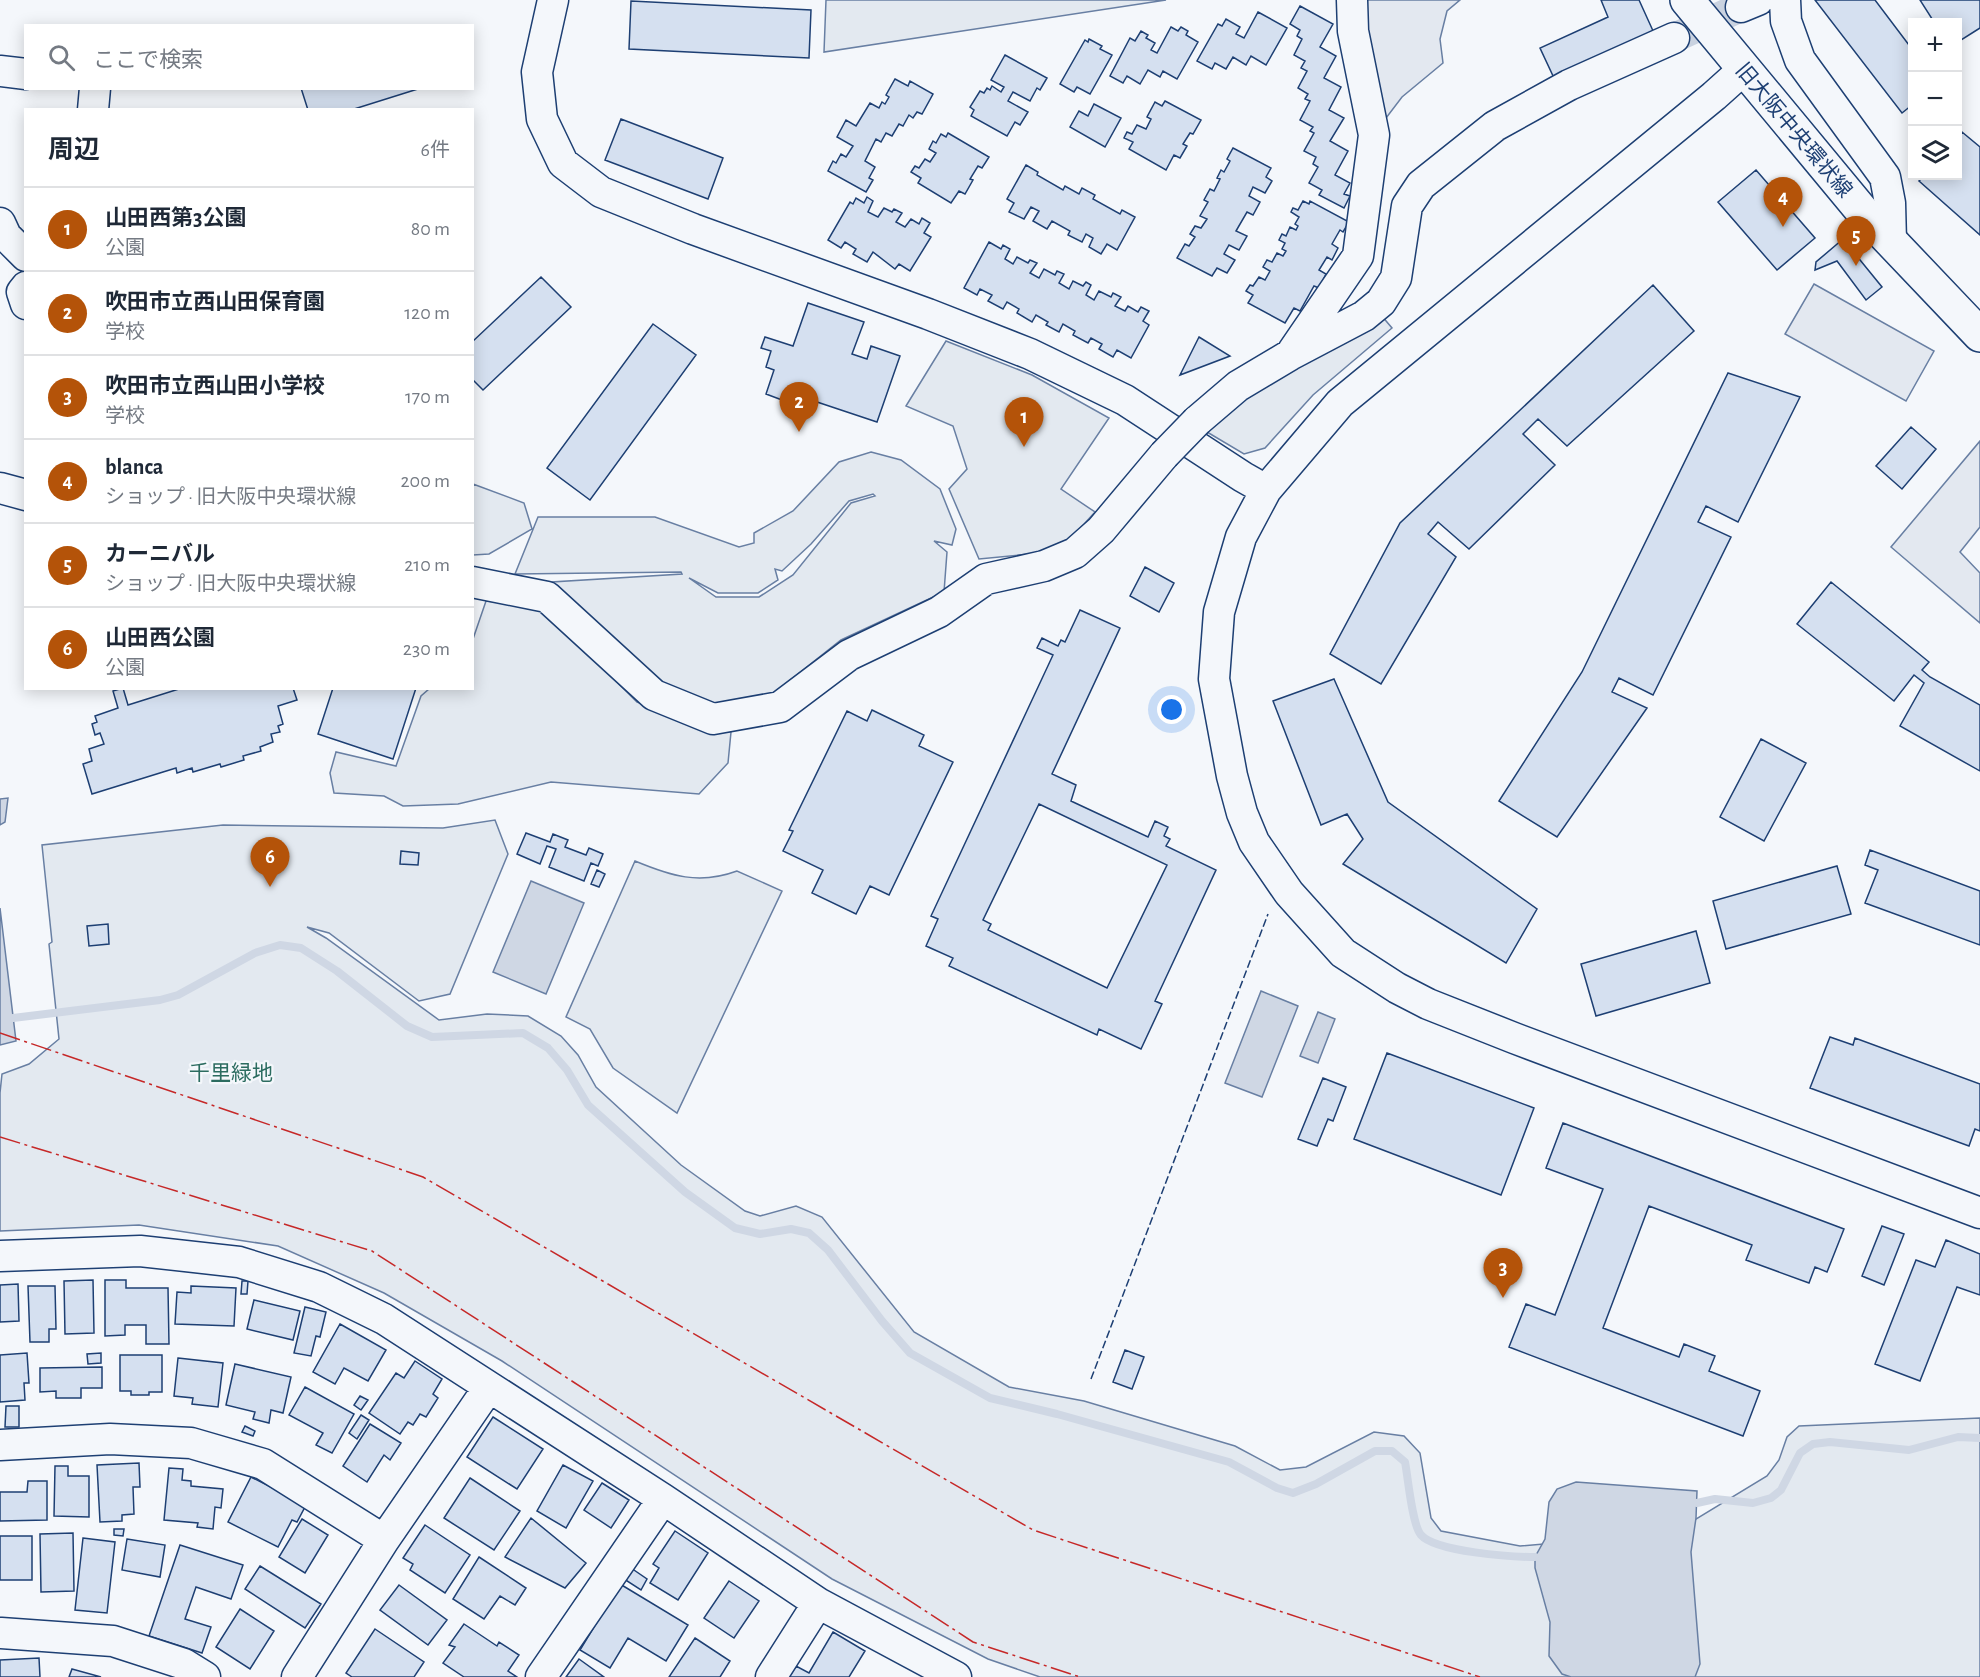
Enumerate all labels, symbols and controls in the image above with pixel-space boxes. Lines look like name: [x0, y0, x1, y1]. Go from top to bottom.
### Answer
map controls: [1908, 18, 1962, 180]
button: +: [1908, 18, 1962, 72]
search box: [24, 24, 474, 90]
icon: search: [45, 41, 78, 74]
text: ここで検索: [93, 49, 203, 71]
street label: 旧大阪中央環状線: [1732, 59, 1856, 201]
button: −: [1908, 72, 1962, 126]
button: layers: [1908, 126, 1962, 180]
text: 周辺: [48, 137, 100, 163]
text: 6件: [421, 140, 450, 160]
pin: 4: [1764, 178, 1802, 227]
text: 山田西第3公園: [105, 207, 246, 229]
pin: 5: [1836, 216, 1876, 266]
text: 1: [64, 219, 71, 239]
text: 80 m: [411, 219, 450, 239]
text: 公園: [105, 238, 145, 258]
text: 吹田市立西山田保育園: [105, 291, 325, 313]
text: 2: [63, 303, 72, 323]
text: 120 m: [404, 303, 450, 323]
text: 学校: [105, 322, 145, 342]
text: 吹田市立西山田小学校: [105, 375, 325, 397]
pin: 2: [780, 382, 818, 432]
text: 3: [63, 387, 72, 407]
text: 170 m: [405, 387, 450, 407]
pin: 1: [1004, 398, 1044, 447]
text: 学校: [105, 406, 145, 426]
text: blanca: [105, 456, 163, 478]
text: 4: [62, 471, 73, 491]
text: 200 m: [400, 471, 450, 491]
text: ショップ · 旧大阪中央環状線: [105, 487, 356, 507]
text: カーニバル: [105, 543, 215, 565]
text: 5: [63, 555, 72, 575]
text: 210 m: [404, 555, 450, 575]
text: ショップ · 旧大阪中央環状線: [105, 574, 356, 594]
text: 山田西公園: [105, 627, 215, 649]
text: 6: [63, 639, 72, 659]
text: 230 m: [403, 639, 450, 659]
text: 公園: [105, 658, 145, 678]
your location: [1157, 695, 1186, 724]
pin: 6: [250, 838, 290, 887]
park label: 千里緑地: [189, 1062, 273, 1084]
pin: 3: [1484, 1248, 1522, 1298]

